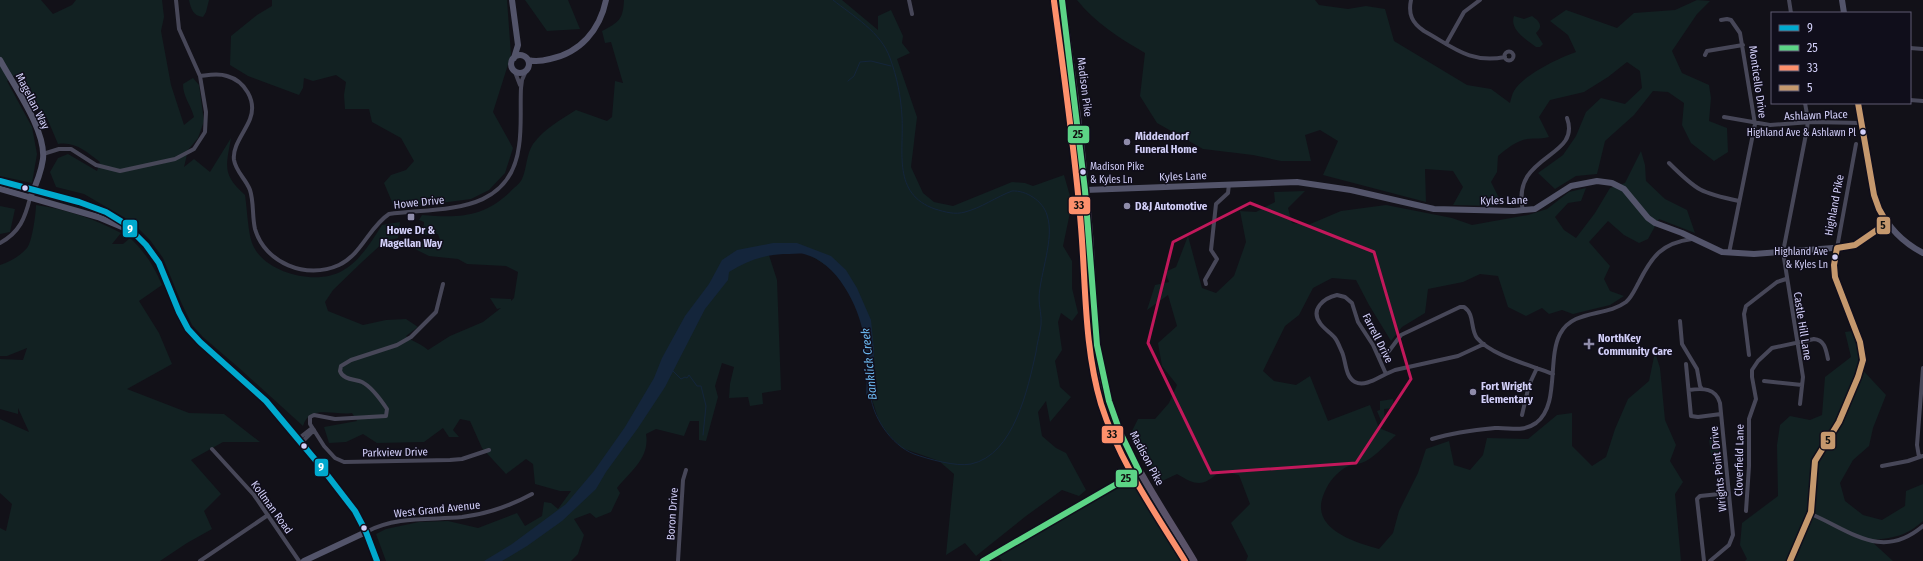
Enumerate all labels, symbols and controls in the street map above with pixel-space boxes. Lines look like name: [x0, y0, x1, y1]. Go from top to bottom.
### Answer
legend: [1771, 12, 1911, 104]
text: 9: [1807, 21, 1813, 35]
text: 25: [1807, 41, 1818, 55]
street label: Monticello Drive: [1746, 45, 1769, 119]
street label: Madison Pike: [1074, 57, 1095, 117]
text: 33: [1807, 61, 1818, 75]
street label: Magellan Way: [13, 71, 52, 131]
text: 5: [1807, 81, 1813, 95]
street label: Ashlawn Place: [1784, 108, 1848, 123]
line badge: 25: [1067, 125, 1090, 144]
place label: Highland Ave & Ashlawn Pl: [1747, 127, 1856, 139]
marker: Highland Ave & Ashlawn Pl: [1858, 127, 1868, 137]
text: 25: [1072, 128, 1084, 141]
place label: Middendorf Funeral Home: [1135, 130, 1198, 156]
marker: Middendorf Funeral Home: [1122, 137, 1132, 147]
place label: Madison Pike & Kyles Ln: [1090, 161, 1144, 186]
marker: Madison Pike & Kyles Ln: [1078, 167, 1088, 177]
street label: Kyles Lane: [1159, 169, 1207, 184]
street label: Highland Pike: [1822, 173, 1847, 237]
unlabelled marker: [20, 183, 30, 193]
street label: Howe Drive: [393, 193, 445, 212]
street label: Kyles Lane: [1480, 194, 1528, 207]
line badge: 33: [1068, 196, 1091, 215]
text: 33: [1073, 199, 1084, 212]
place label: D&J Automotive: [1135, 200, 1208, 213]
marker: D&J Automotive: [1122, 201, 1132, 211]
marker: Howe Dr & Magellan Way: [406, 212, 416, 222]
line badge: 5: [1876, 216, 1891, 235]
line badge: 9: [122, 219, 138, 238]
text: 5: [1880, 219, 1886, 232]
text: 9: [127, 223, 133, 236]
place label: Howe Dr & Magellan Way: [380, 224, 443, 250]
place label: Highland Ave & Kyles Ln: [1774, 246, 1828, 271]
marker: Highland Ave & Kyles Ln: [1830, 252, 1840, 262]
street label: Castle Hill Lane: [1791, 291, 1814, 361]
street label: Farrell Drive: [1359, 311, 1396, 365]
water label: Banklick Creek: [858, 327, 880, 401]
place label: NorthKey Community Care: [1598, 332, 1673, 358]
marker: NorthKey Community Care: [1583, 338, 1595, 350]
place label: Fort Wright Elementary: [1481, 380, 1534, 406]
marker: Fort Wright Elementary: [1468, 387, 1478, 397]
street label: Cloverfield Lane: [1732, 424, 1747, 496]
line badge: 33: [1101, 425, 1124, 444]
street label: Wrights Point Drive: [1708, 426, 1729, 512]
text: 33: [1106, 428, 1117, 441]
street label: Madison Pike: [1127, 429, 1166, 488]
line badge: 5: [1820, 431, 1836, 450]
text: 5: [1825, 434, 1831, 447]
unlabelled marker: [299, 441, 309, 451]
street label: Parkview Drive: [362, 445, 428, 460]
line badge: 9: [314, 458, 329, 477]
text: 9: [318, 461, 324, 474]
line badge: 25: [1115, 469, 1138, 488]
text: 25: [1120, 472, 1132, 485]
street label: Kollman Road: [248, 478, 295, 536]
street label: Boron Drive: [664, 487, 681, 541]
street label: West Grand Avenue: [393, 498, 481, 521]
unlabelled marker: [359, 523, 369, 533]

